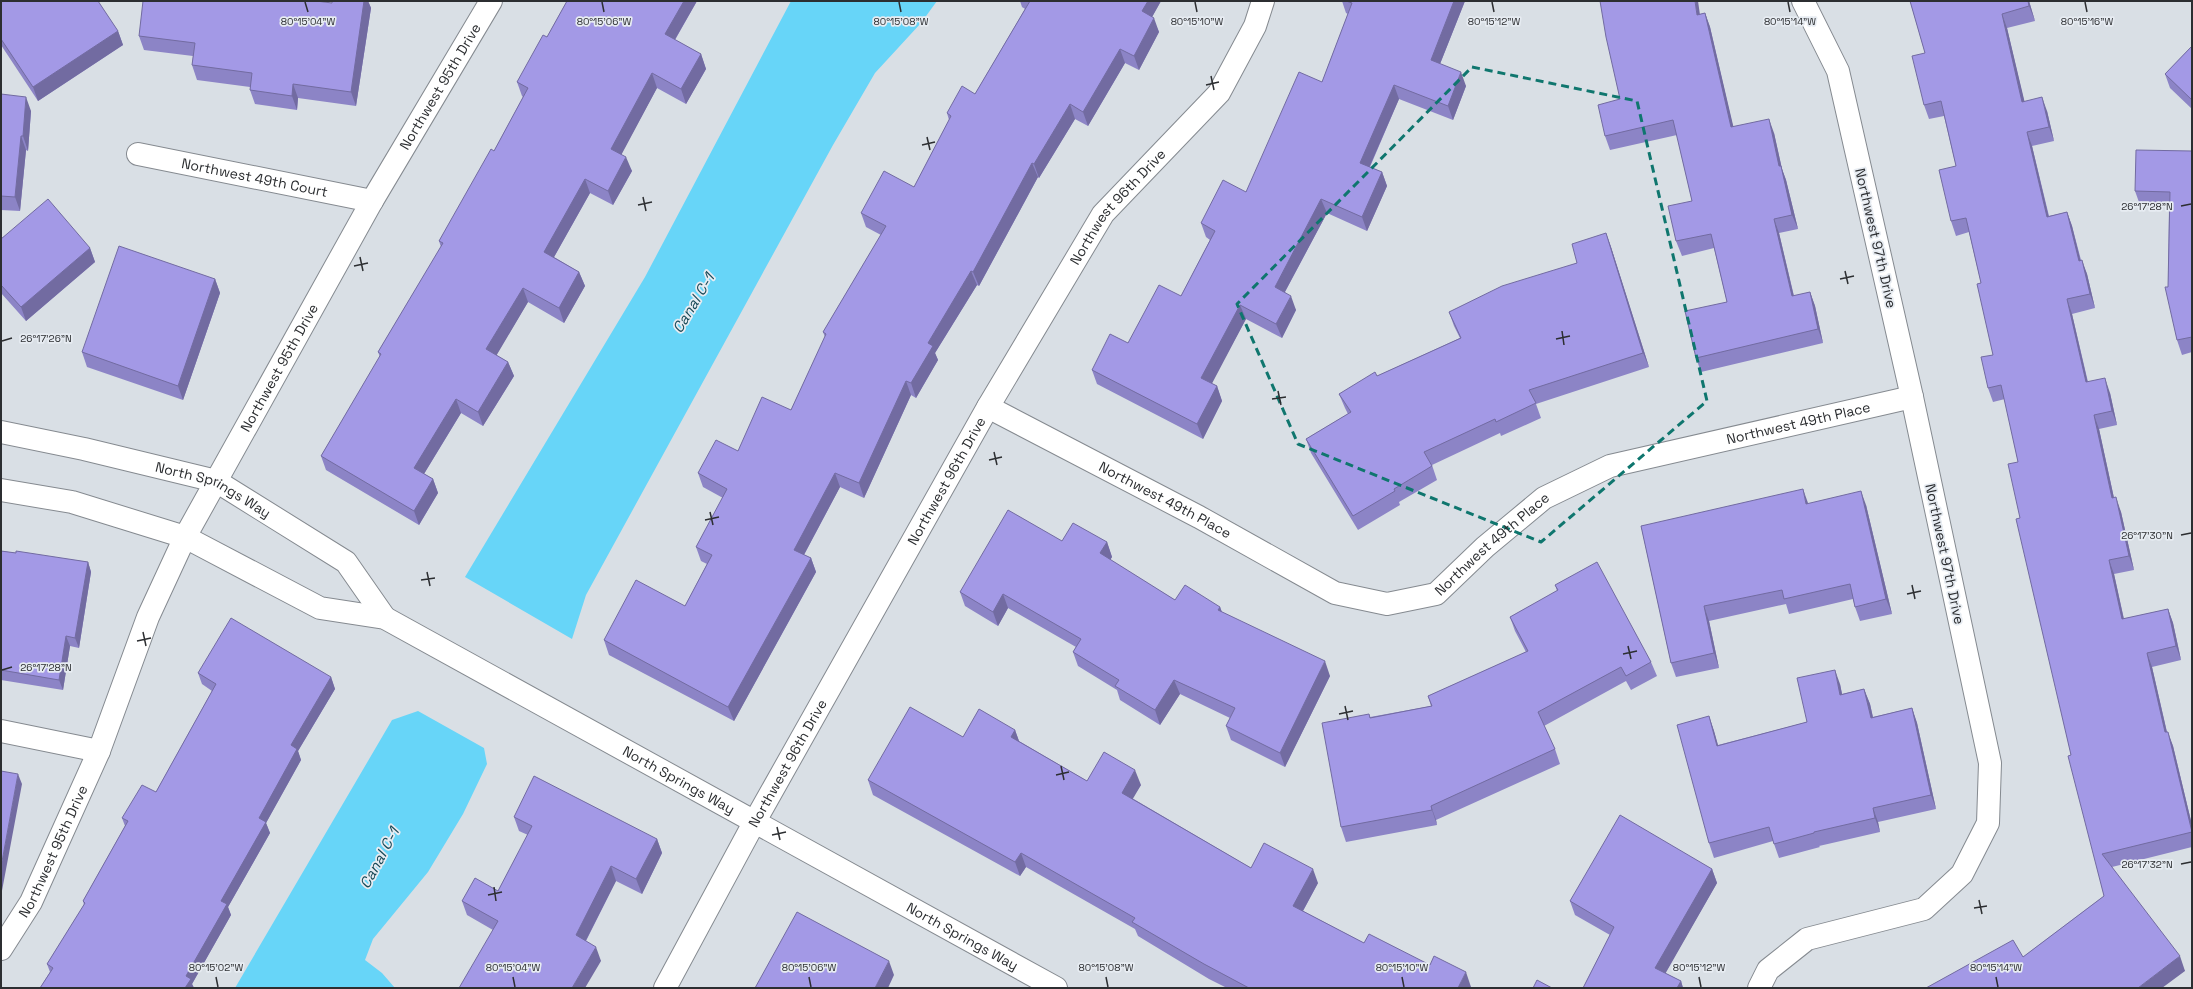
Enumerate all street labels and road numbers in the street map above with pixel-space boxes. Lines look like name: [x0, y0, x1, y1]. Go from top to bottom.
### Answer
street label: Northwest 95th Drive: [396, 20, 485, 153]
street label: Northwest 96th Drive: [1066, 145, 1169, 268]
street label: Northwest 49th Court: [180, 154, 329, 201]
street label: Northwest 97th Drive: [1851, 166, 1901, 310]
street label: Northwest 95th Drive: [236, 300, 322, 435]
street label: Northwest 49th Place: [1725, 398, 1872, 448]
street label: Northwest 96th Drive: [903, 414, 990, 548]
street label: Northwest 49th Place: [1096, 457, 1235, 542]
street label: North Springs Way: [153, 458, 274, 522]
street label: Northwest 97th Drive: [1921, 482, 1969, 626]
street label: Northwest 49th Place: [1431, 488, 1553, 599]
street label: Northwest 96th Drive: [744, 696, 831, 830]
street label: North Springs Way: [620, 742, 738, 818]
street label: Northwest 95th Drive: [14, 782, 91, 921]
street label: North Springs Way: [903, 898, 1022, 975]

